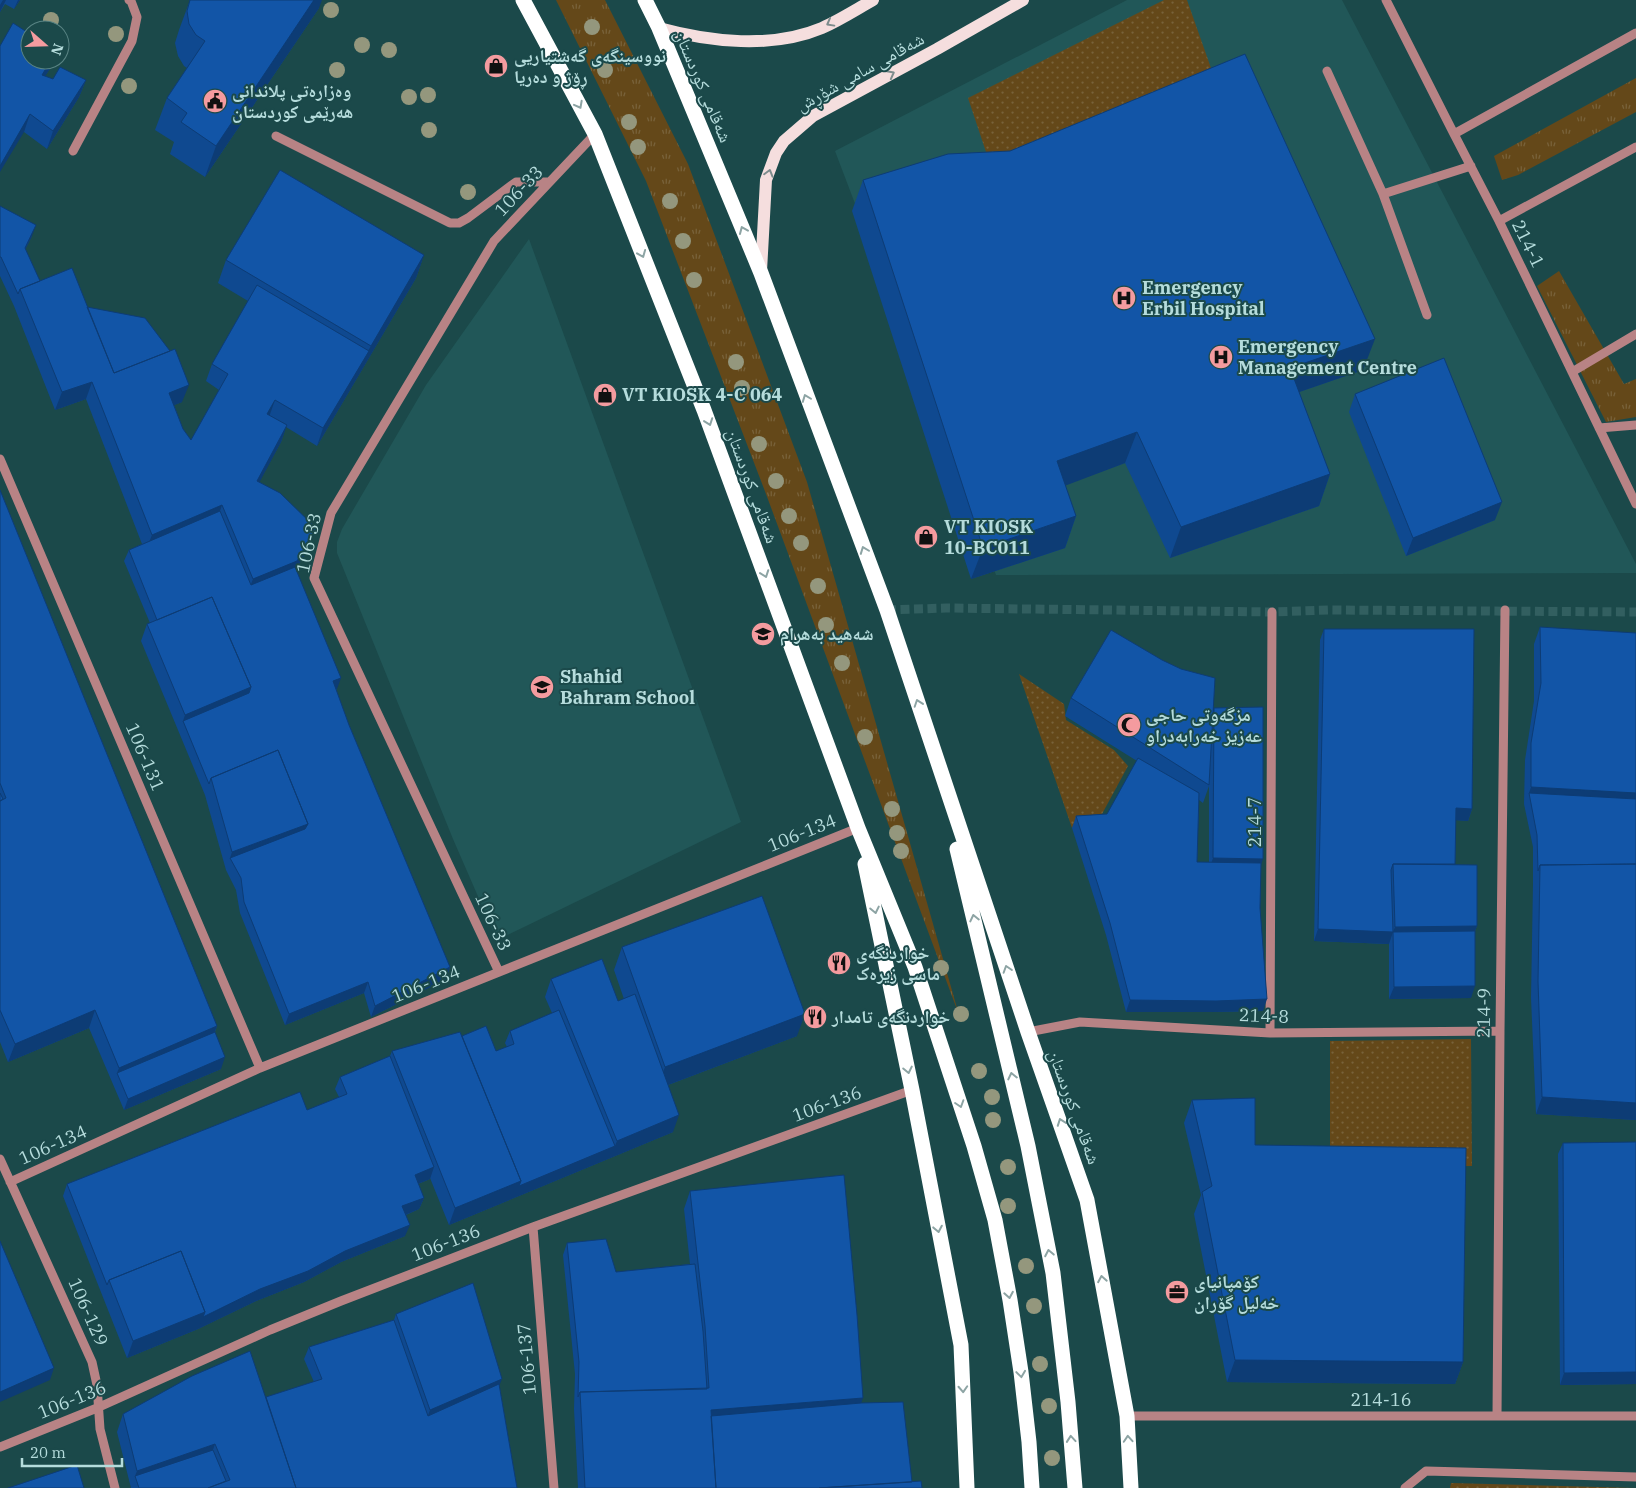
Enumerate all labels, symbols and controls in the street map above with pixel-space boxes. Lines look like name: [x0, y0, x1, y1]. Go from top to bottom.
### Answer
one-way arrow: [827, 17, 836, 27]
north arrow: [20, 20, 70, 70]
street label: شەقامی کوردستان: [669, 26, 738, 146]
street label: شەقامی سامی شۆڕش: [791, 27, 929, 119]
text: N: [47, 41, 68, 58]
place label: نووسینگەی گەشتیاریی ڕۆژ و دەریا: [514, 44, 666, 90]
shop icon: نووسینگەی گەشتیاریی ڕۆژ و دەریا: [483, 53, 509, 79]
one-way arrow: [886, 70, 895, 80]
place label: وەزارەتی پلاندانی هەرێمی کوردستان: [232, 79, 353, 123]
public building icon: وەزارەتی پلاندانی هەرێمی کوردستان: [202, 88, 228, 114]
one-way arrow: [573, 100, 583, 109]
street label: 106-33: [489, 160, 548, 221]
one-way arrow: [763, 169, 773, 177]
street label: 214-1: [1507, 216, 1550, 271]
one-way arrow: [738, 226, 749, 235]
one-way arrow: [636, 249, 647, 258]
place label: Emergency Erbil Hospital: [1142, 276, 1265, 320]
hospital icon: Emergency Erbil Hospital: [1111, 285, 1137, 311]
place label: Emergency Management Centre: [1238, 335, 1417, 379]
hospital icon: Emergency Management Centre: [1208, 344, 1234, 370]
shop icon: VT KIOSK 4-C 064: [592, 382, 618, 408]
place label: VT KIOSK 4-C 064: [622, 383, 782, 406]
one-way arrow: [802, 394, 812, 403]
one-way arrow: [703, 417, 713, 425]
street label: شەقامی کوردستان: [721, 425, 784, 546]
street label: 106-33: [291, 511, 326, 575]
place label: VT KIOSK 10-BC011: [944, 515, 1033, 559]
shop icon: VT KIOSK 10-BC011: [913, 524, 939, 550]
one-way arrow: [860, 546, 870, 555]
one-way arrow: [759, 569, 769, 578]
school or university icon: شەهید بەهرام: [750, 621, 776, 647]
place label: شەهید بەهرام: [780, 622, 874, 646]
place label: Shahid Bahram School: [560, 665, 695, 709]
school or university icon: Shahid Bahram School: [529, 674, 555, 700]
one-way arrow: [914, 700, 924, 708]
place label: مزگەوتی حاجی عەزیز خەرابەدراو: [1146, 703, 1262, 747]
mosque icon: مزگەوتی حاجی عەزیز خەرابەدراو: [1116, 712, 1142, 738]
street label: 106-131: [121, 719, 170, 794]
street label: 214-7: [1243, 797, 1266, 847]
street label: 106-134: [764, 808, 839, 857]
street label: 106-33: [470, 889, 517, 954]
one-way arrow: [869, 906, 880, 915]
one-way arrow: [969, 914, 980, 923]
place label: خواردنگەی ماسی زیرەک: [856, 941, 940, 985]
restaurant icon: خواردنگەی ماسی زیرەک: [826, 950, 852, 976]
street label: 106-134: [388, 959, 463, 1008]
one-way arrow: [1002, 965, 1012, 974]
street label: 214-9: [1472, 988, 1495, 1038]
street label: 214-8: [1238, 1003, 1290, 1028]
restaurant icon: خواردنگەی تامدار: [802, 1004, 828, 1030]
place label: خواردنگەی تامدار: [831, 1005, 950, 1028]
street label: شەقامی کوردستان: [1043, 1046, 1106, 1167]
one-way arrow: [902, 1065, 912, 1074]
one-way arrow: [1007, 1072, 1018, 1081]
street label: 106-136: [789, 1080, 865, 1127]
one-way arrow: [954, 1099, 964, 1107]
street label: 106-134: [15, 1119, 90, 1170]
one-way arrow: [1057, 1119, 1067, 1127]
street label: 106-136: [408, 1219, 483, 1266]
one-way arrow: [933, 1225, 943, 1233]
one-way arrow: [1044, 1248, 1054, 1257]
place label: کۆمپانیای خەلیل گۆران: [1194, 1270, 1280, 1314]
street label: 106-129: [63, 1274, 114, 1349]
one-way arrow: [1097, 1275, 1107, 1284]
office icon: کۆمپانیای خەلیل گۆران: [1164, 1279, 1190, 1305]
one-way arrow: [1004, 1290, 1014, 1299]
street label: 106-137: [512, 1322, 541, 1396]
one-way arrow: [1015, 1370, 1026, 1378]
street label: 106-136: [34, 1375, 109, 1424]
one-way arrow: [957, 1386, 968, 1394]
street label: 214-16: [1350, 1388, 1412, 1411]
one-way arrow: [1066, 1435, 1077, 1443]
one-way arrow: [1123, 1435, 1134, 1443]
scale bar: [22, 1436, 122, 1468]
text: 20 m: [30, 1443, 66, 1462]

